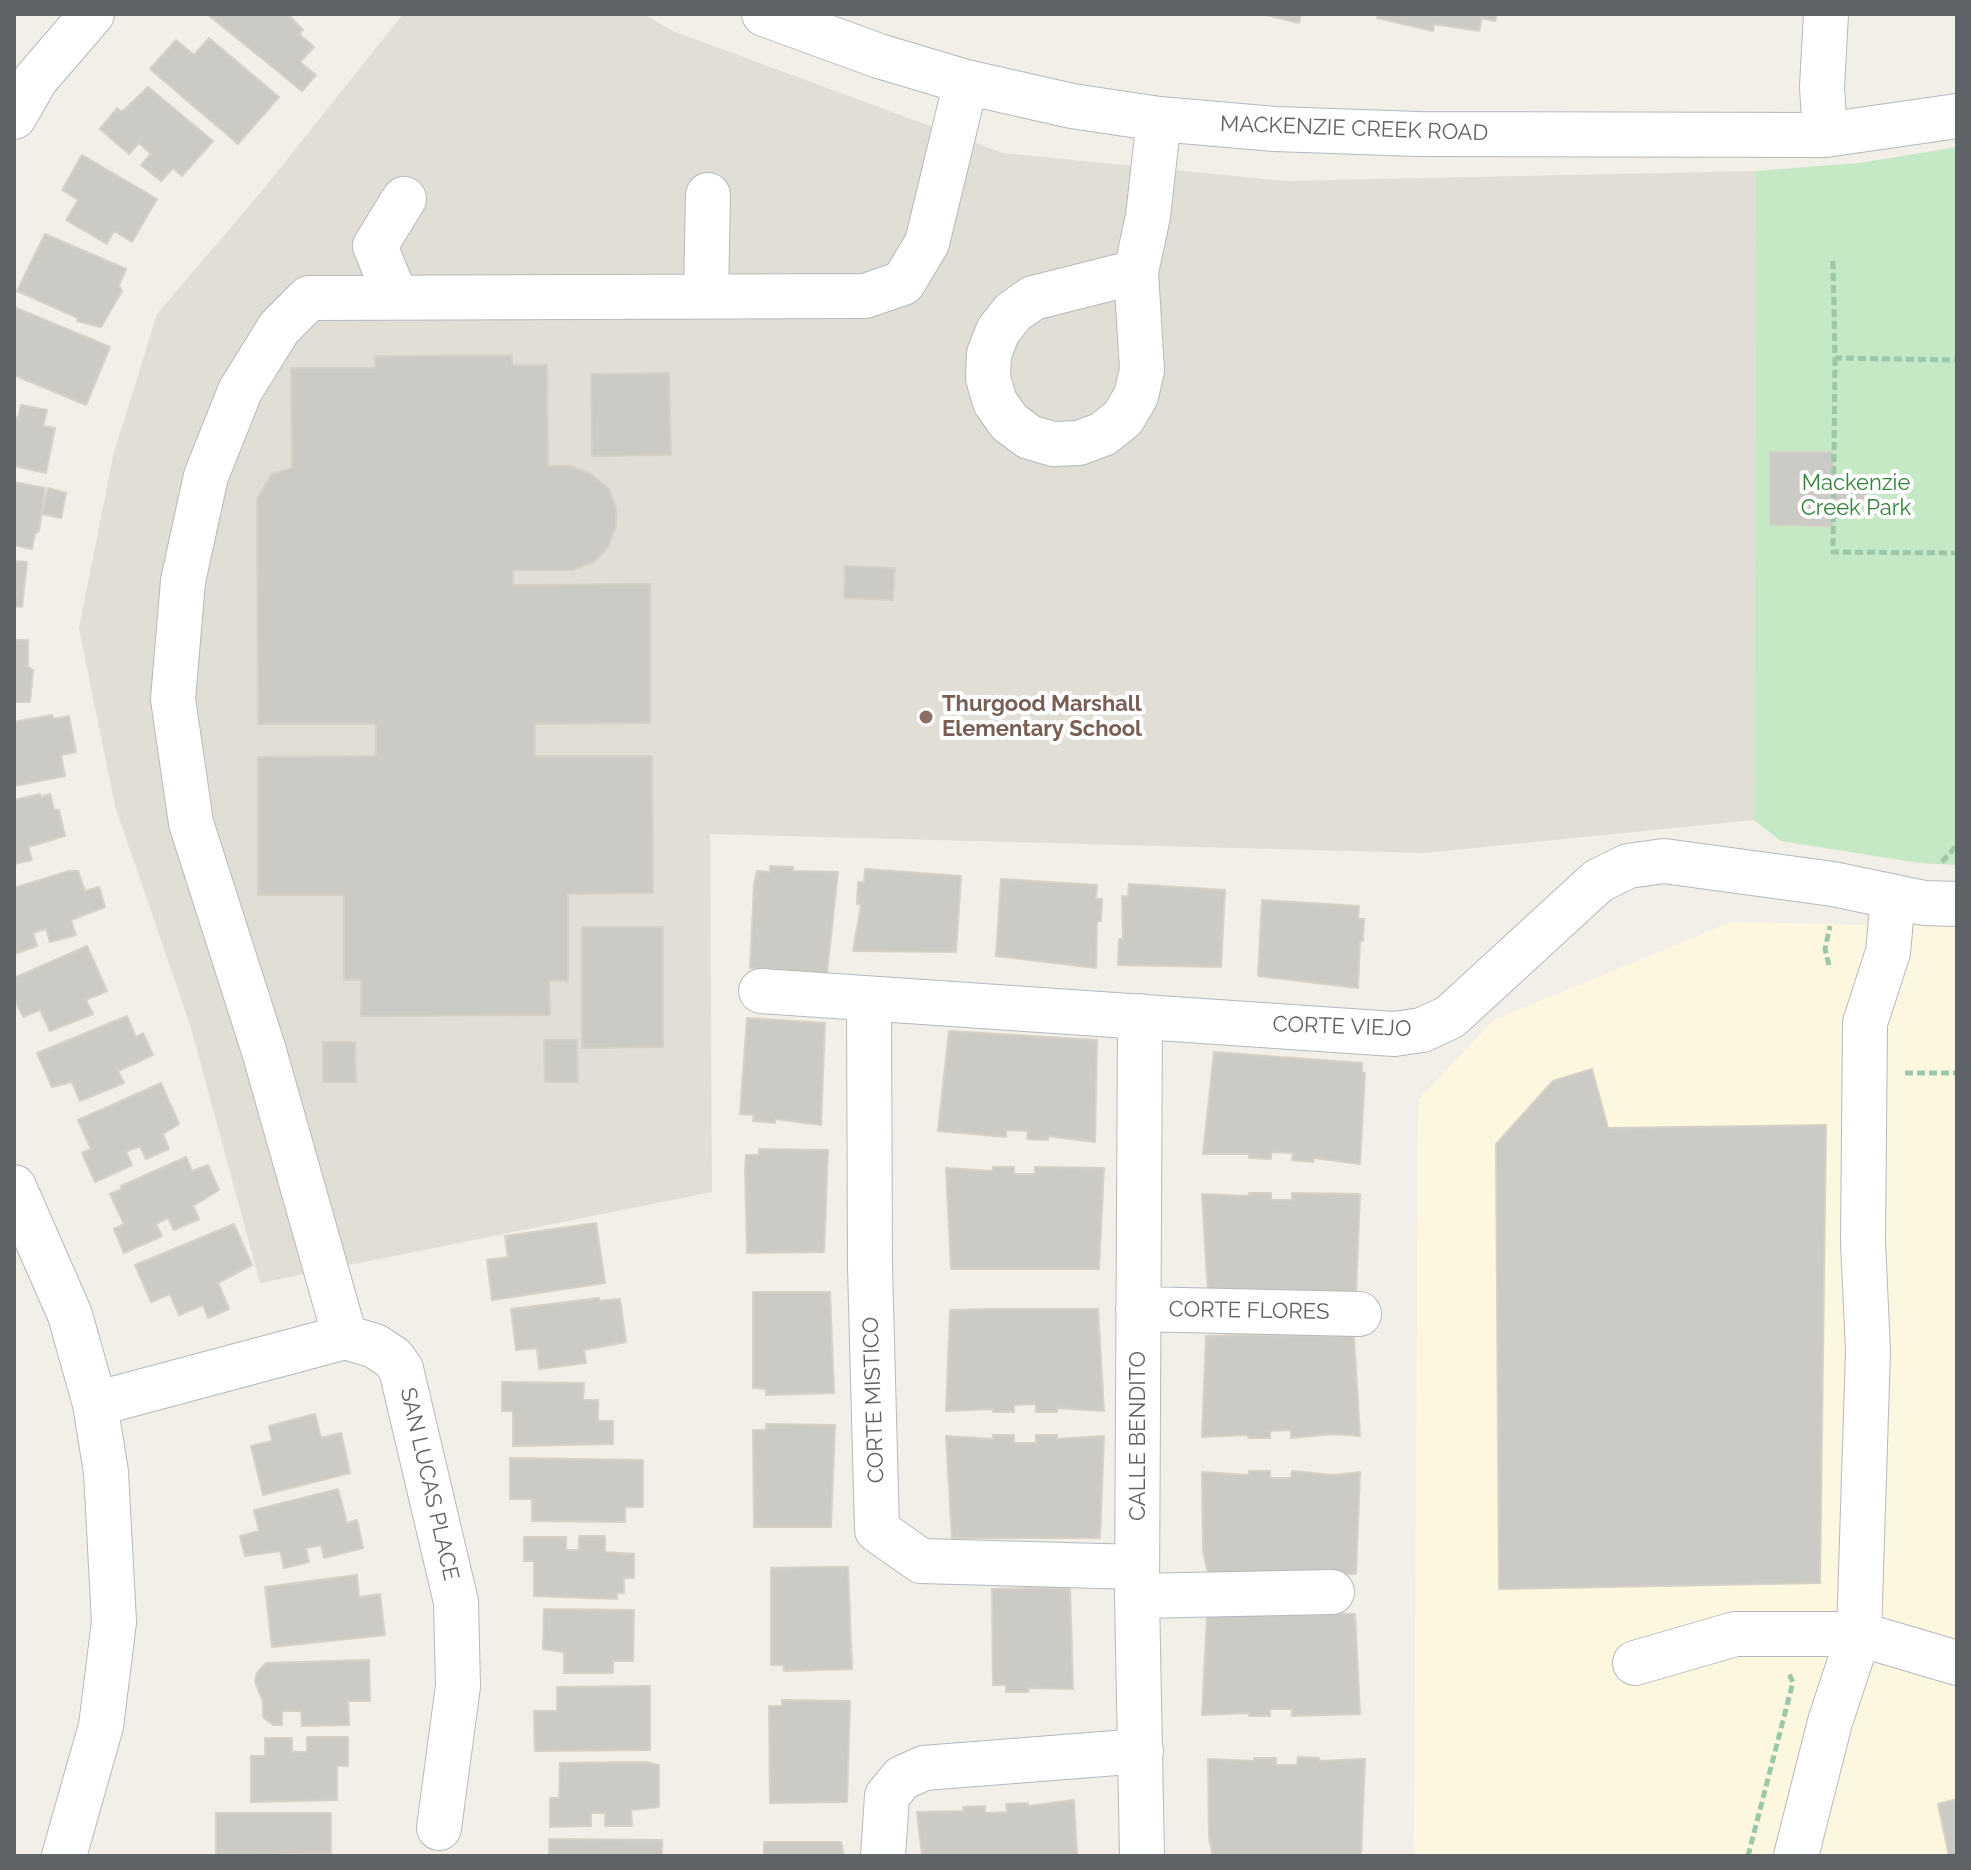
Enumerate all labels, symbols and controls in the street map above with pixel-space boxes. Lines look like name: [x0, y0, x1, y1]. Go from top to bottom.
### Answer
street label: MACKENZIE CREEK ROAD: [1219, 111, 1489, 147]
park label: Mackenzie Creek Park: [1801, 470, 1911, 522]
place label: Thurgood Marshall Elementary School: [942, 691, 1142, 742]
marker: Thurgood Marshall Elementary School: [917, 708, 935, 726]
street label: CORTE VIEJO: [1272, 1011, 1412, 1043]
street label: CORTE FLORES: [1168, 1296, 1330, 1326]
street label: CORTE MISTICO: [858, 1316, 890, 1484]
street label: CALLE BENDITO: [1125, 1351, 1151, 1521]
street label: SAN LUCAS PLACE: [394, 1385, 464, 1583]

